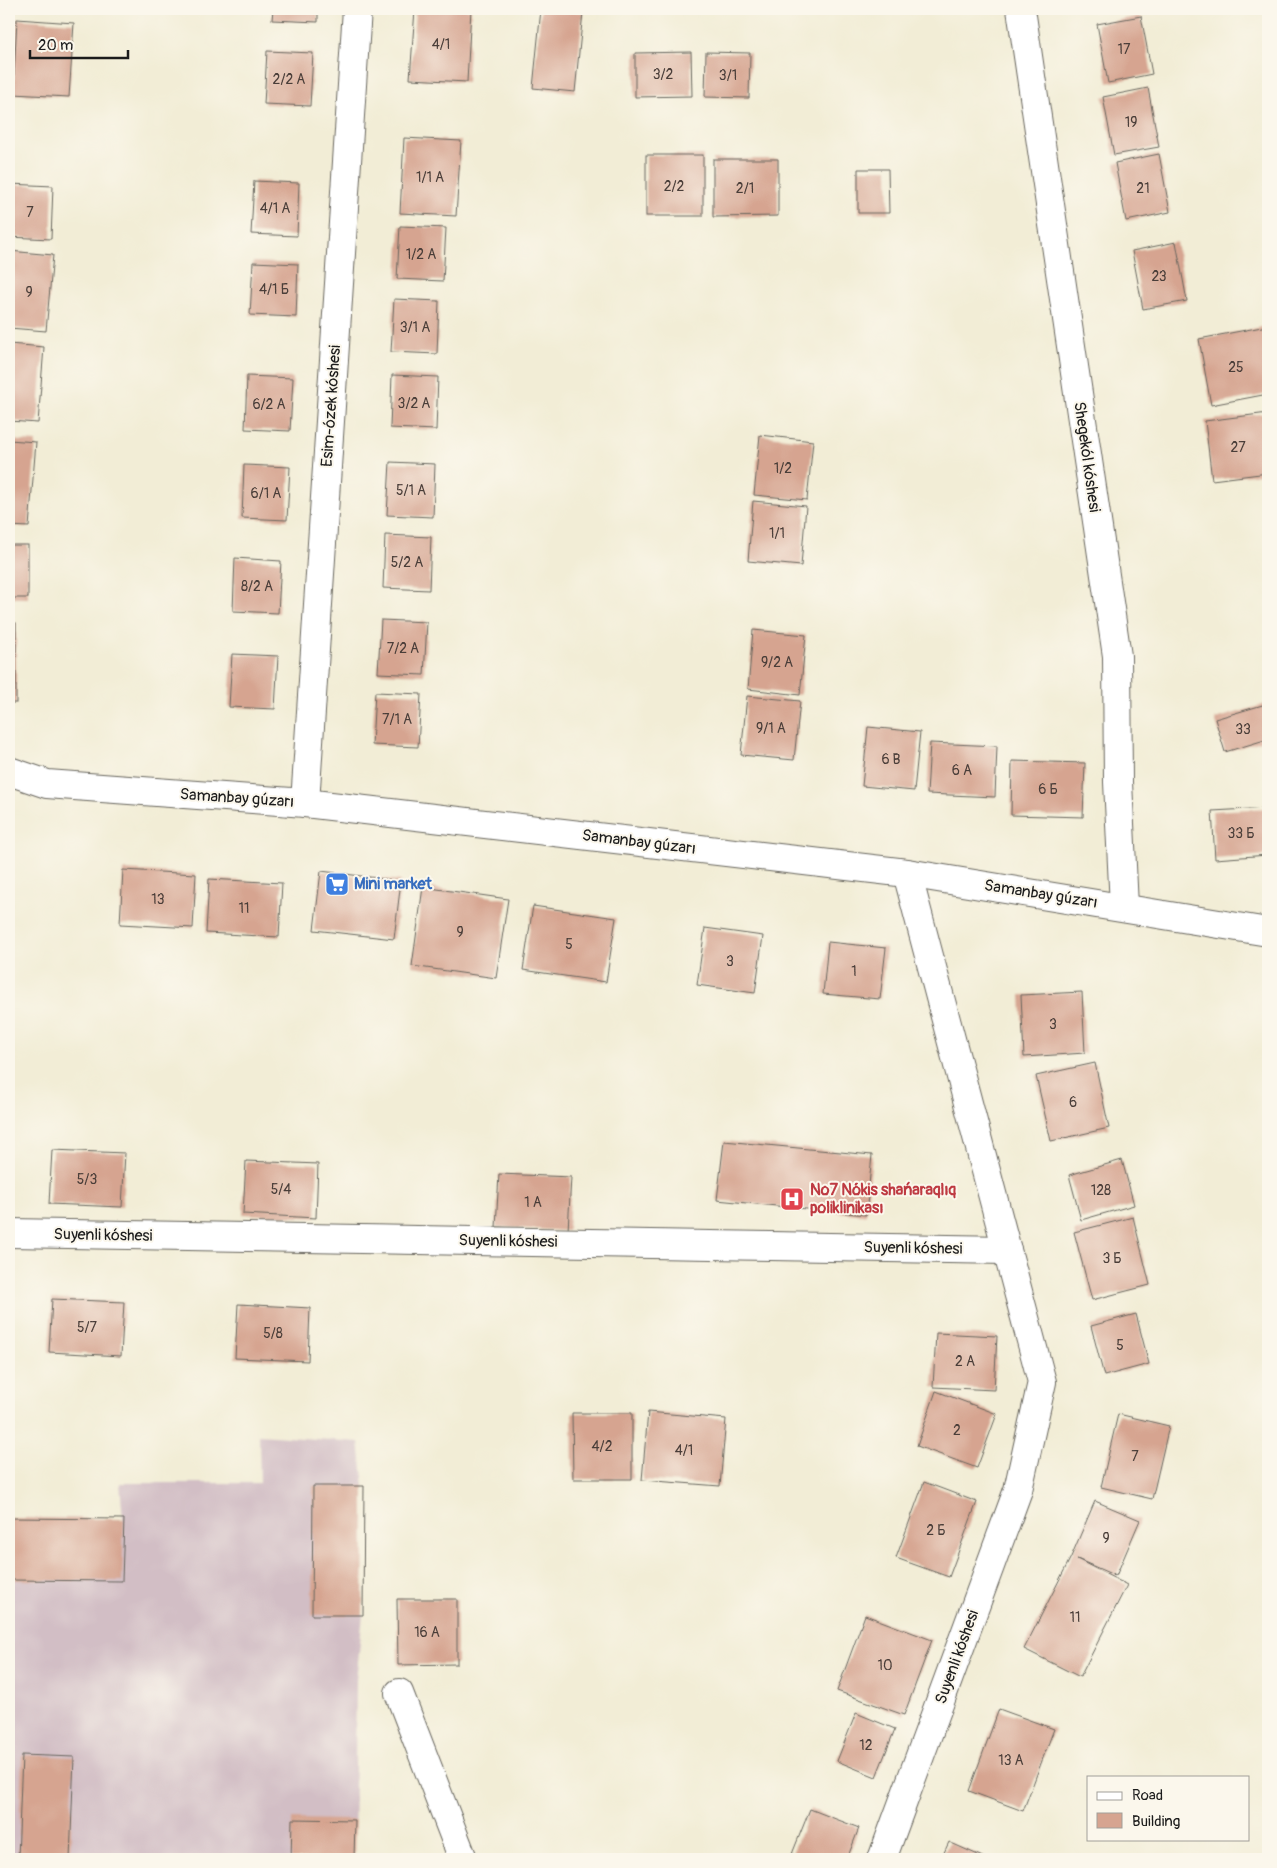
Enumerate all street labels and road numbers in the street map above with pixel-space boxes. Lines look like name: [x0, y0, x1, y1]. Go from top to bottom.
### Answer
street label: Esim-ózek kóshesi: [317, 344, 345, 468]
street label: Shegekól kóshesi: [1069, 400, 1105, 514]
street label: Samanbay gúzarı: [179, 784, 295, 812]
street label: Samanbay gúzarı: [581, 825, 697, 859]
street label: Samanbay gúzarı: [983, 875, 1099, 913]
street label: Suyenli kóshesi: [53, 1224, 153, 1246]
street label: Suyenli kóshesi: [458, 1230, 558, 1252]
street label: Suyenli kóshesi: [863, 1237, 963, 1259]
street label: Suyenli kóshesi: [931, 1607, 983, 1707]

